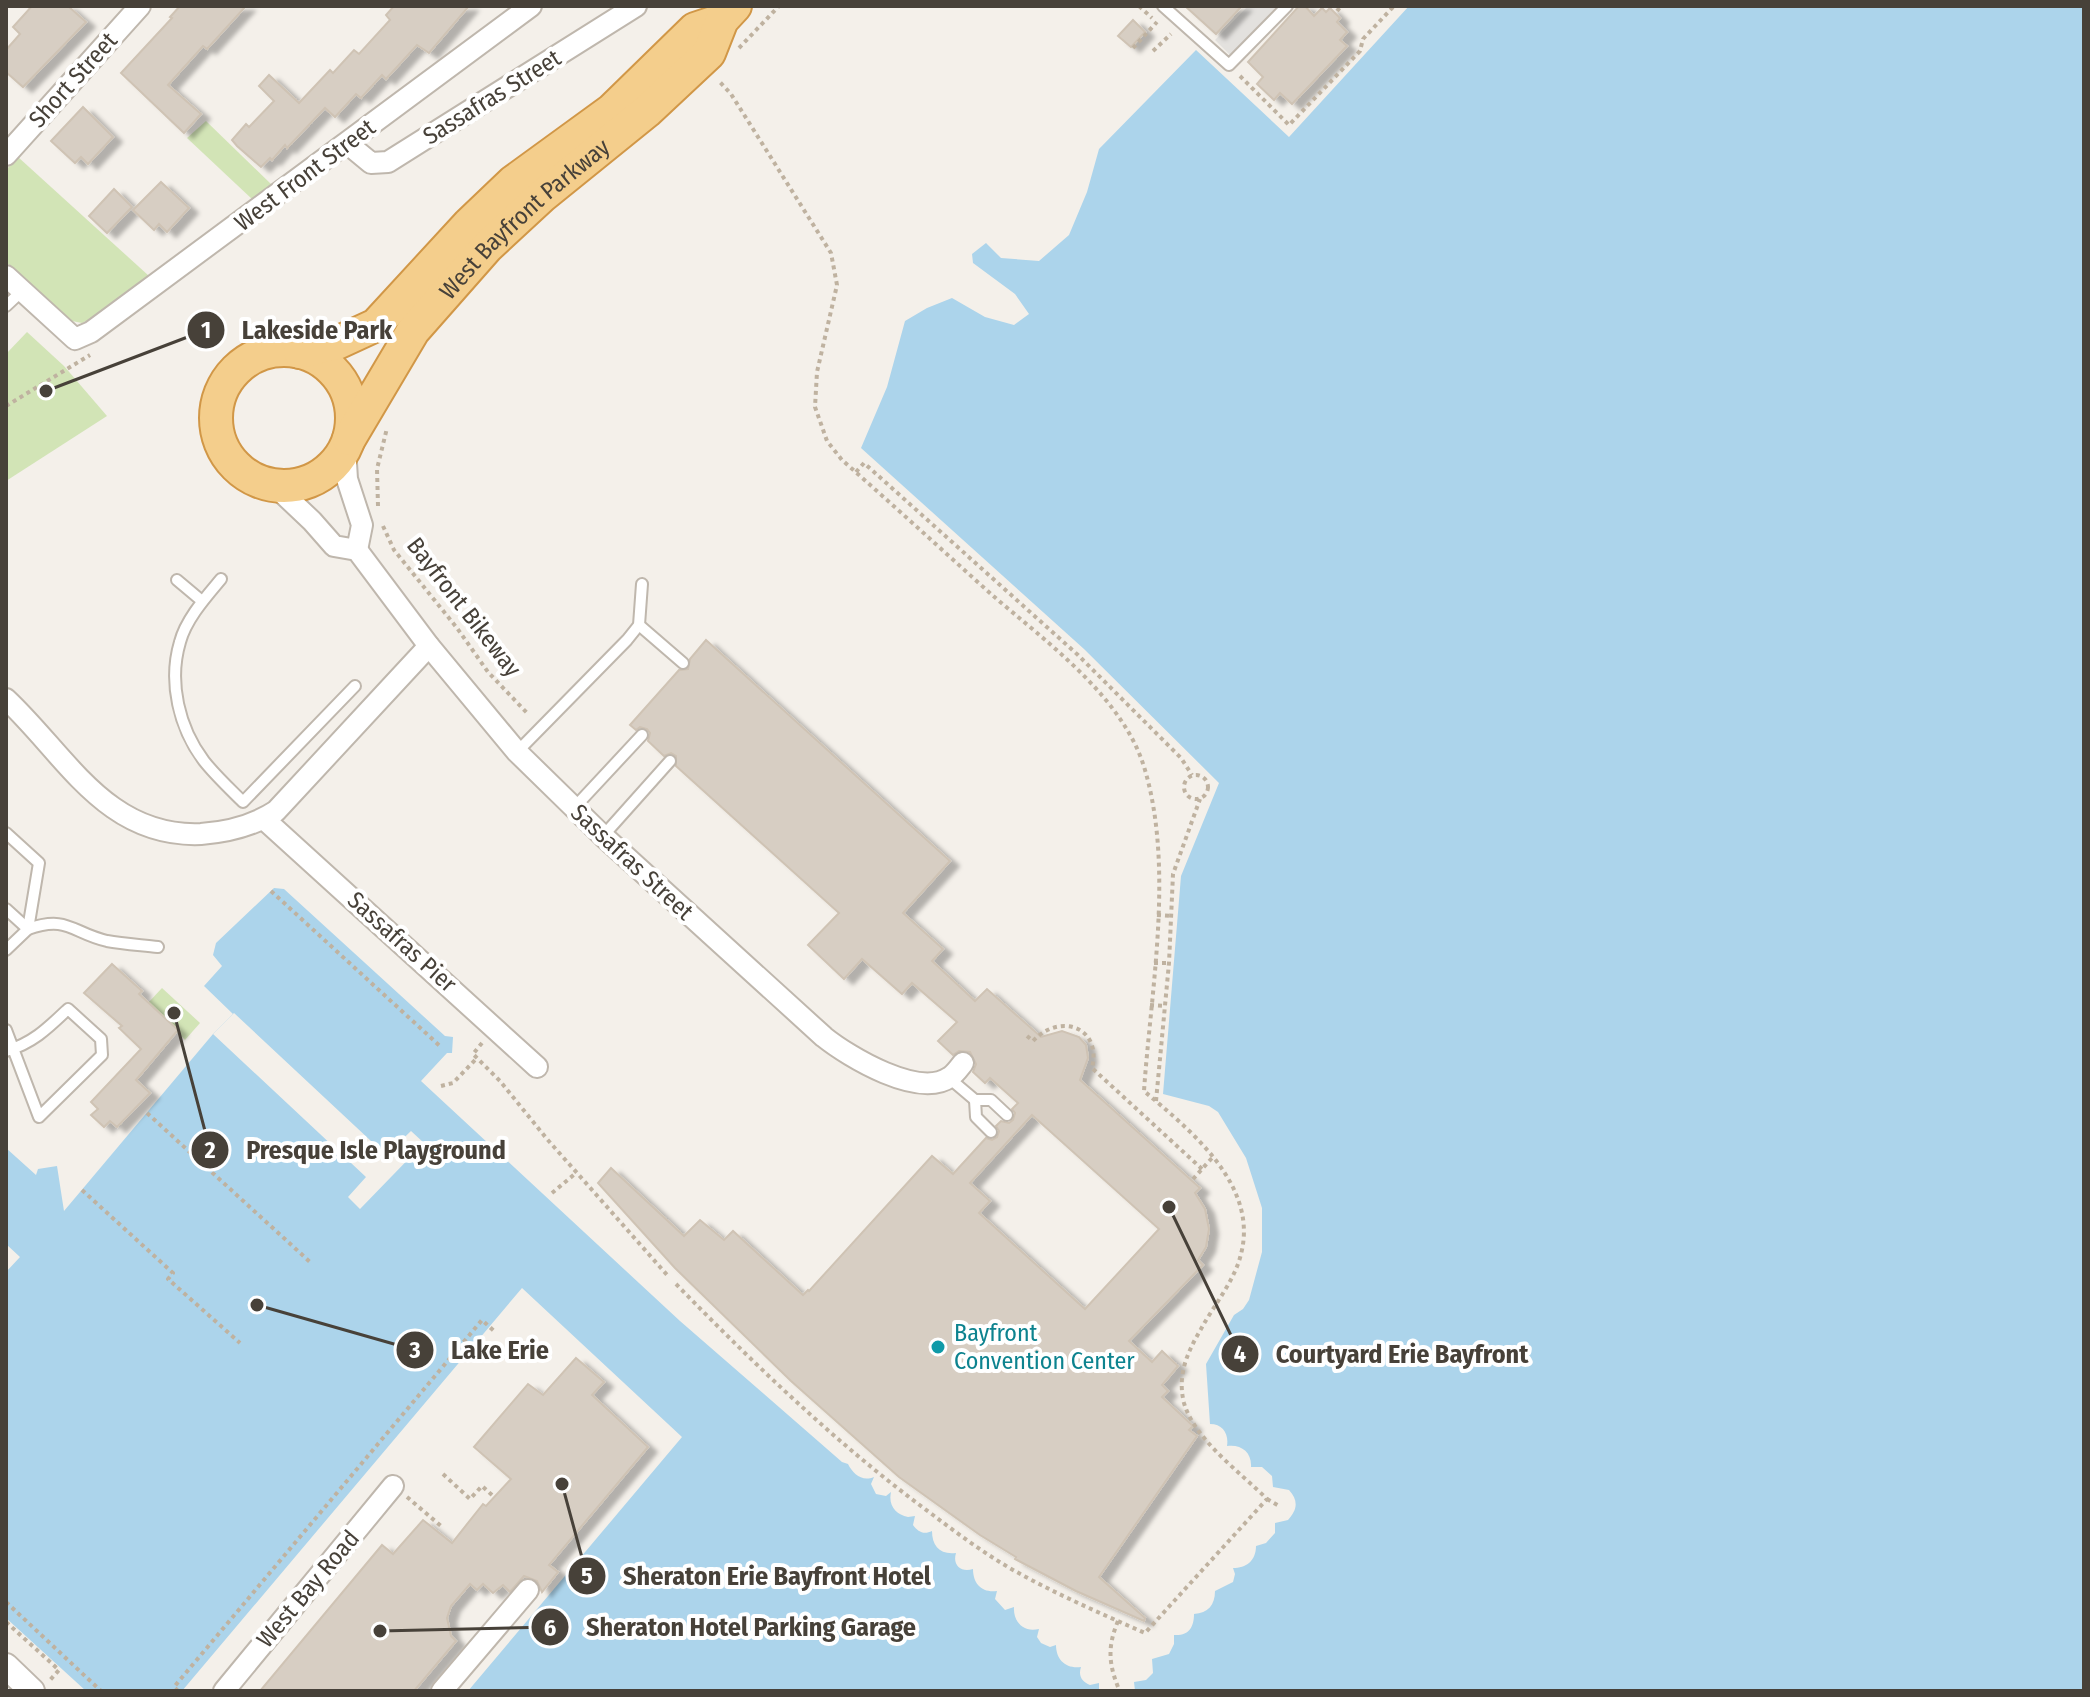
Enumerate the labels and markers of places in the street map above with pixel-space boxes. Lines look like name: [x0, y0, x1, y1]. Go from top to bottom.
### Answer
callout: Lakeside Park: [186, 305, 408, 355]
callout: Presque Isle Playground: [190, 1125, 522, 1175]
place label: Bayfront Convention Center: [954, 1319, 1135, 1375]
callout: Lake Erie: [395, 1325, 565, 1375]
callout: Courtyard Erie Bayfront: [1220, 1329, 1544, 1379]
marker: Bayfront Convention Center: [929, 1338, 947, 1356]
callout: Sheraton Erie Bayfront Hotel: [567, 1551, 946, 1601]
callout: Sheraton Hotel Parking Garage: [530, 1602, 932, 1652]

